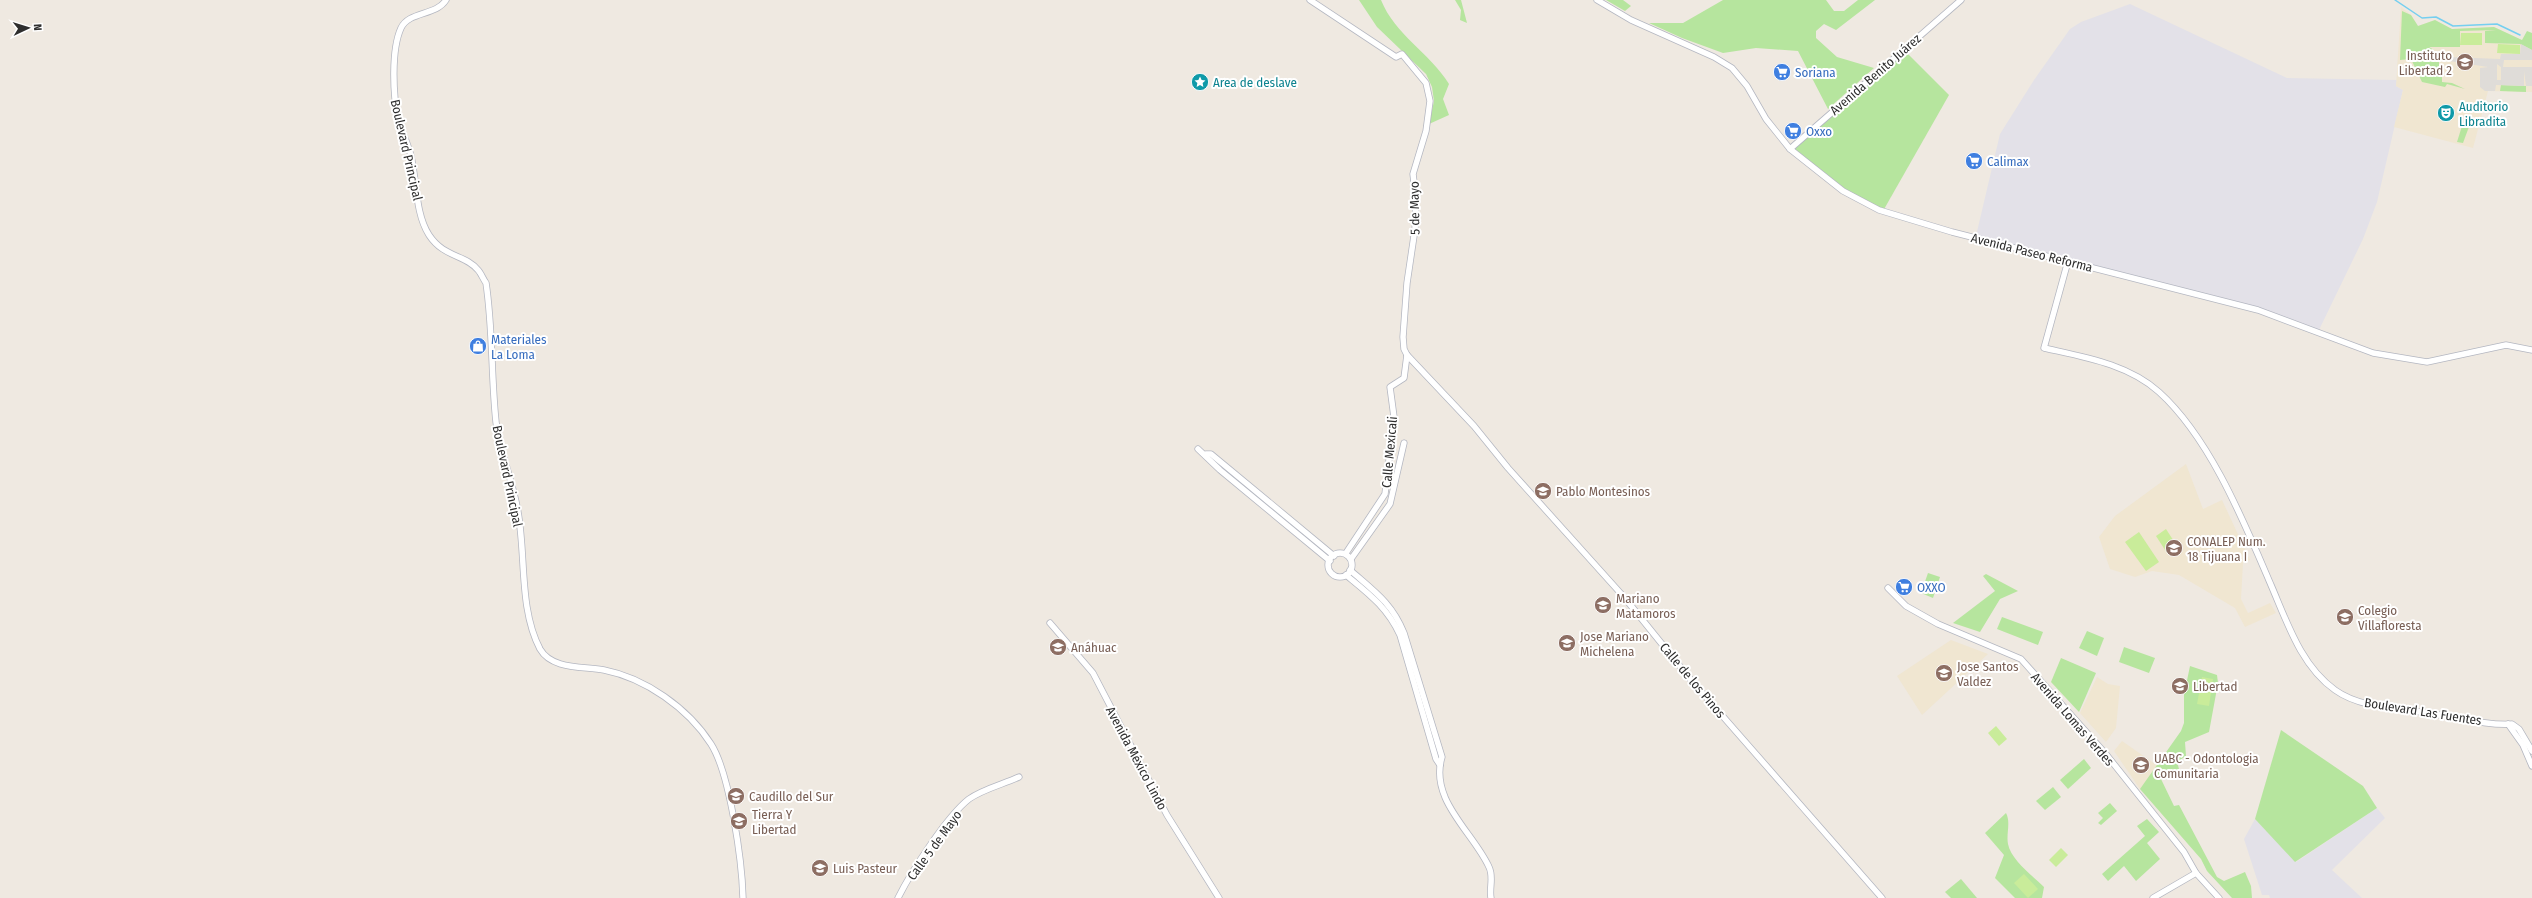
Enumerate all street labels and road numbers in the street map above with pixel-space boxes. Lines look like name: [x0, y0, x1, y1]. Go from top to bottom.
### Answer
street label: Avenida Benito Juárez: [1827, 31, 1924, 118]
street label: Boulevard Principal: [388, 98, 426, 203]
street label: 5 de Mayo: [1407, 181, 1422, 235]
street label: Avenida Paseo Reforma: [1970, 230, 2094, 275]
street label: Calle Mexicali: [1379, 416, 1400, 489]
street label: Boulevard Principal: [489, 424, 526, 529]
street label: Calle de los Pinos: [1657, 640, 1729, 721]
street label: Avenida Lomas Verdes: [2028, 670, 2117, 769]
street label: Boulevard Las Fuentes: [2363, 695, 2483, 728]
street label: Avenida México Lindo: [1103, 704, 1170, 813]
street label: Calle 5 de Mayo: [904, 807, 965, 883]

